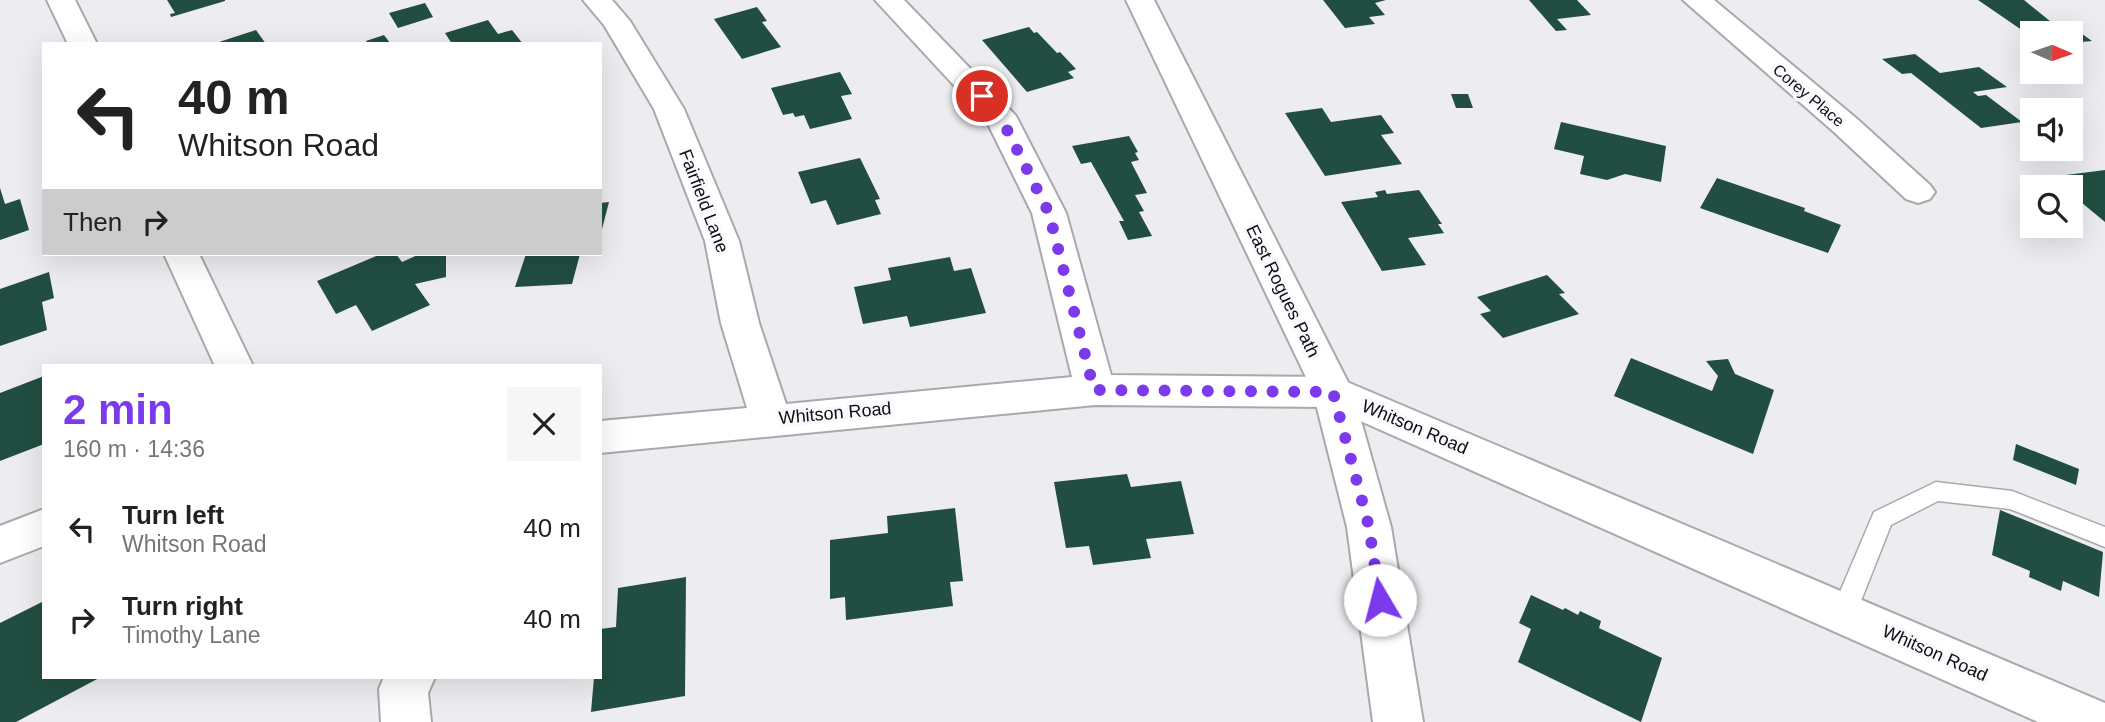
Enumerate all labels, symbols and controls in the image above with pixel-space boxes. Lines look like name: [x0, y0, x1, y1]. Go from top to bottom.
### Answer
north arrow: [2020, 21, 2082, 84]
map controls: [2020, 21, 2083, 238]
street label: Corey Place: [1770, 61, 1848, 130]
pin: [952, 66, 1012, 126]
icon: left: [63, 70, 154, 161]
text: 40 m: [178, 70, 290, 124]
icon: arrive: [963, 77, 1001, 115]
button: sound: [2020, 98, 2083, 161]
text: Whitson Road: [178, 127, 379, 163]
street label: Fairfield Lane: [675, 146, 733, 256]
button: search: [2020, 175, 2083, 238]
icon: right: [136, 203, 174, 241]
text: Then: [63, 207, 122, 237]
street label: East Rogues Path: [1242, 221, 1324, 361]
text: 2 min: [63, 386, 173, 433]
button: close: [507, 387, 581, 461]
street label: Whitson Road: [1359, 396, 1471, 458]
street label: Whitson Road: [778, 398, 892, 428]
text: 160 m · 14:36: [63, 436, 205, 462]
text: Turn left: [122, 500, 224, 530]
icon: left: [63, 510, 101, 548]
text: 40 m: [523, 513, 581, 543]
text: Whitson Road: [122, 531, 266, 557]
position arrow: [1343, 563, 1417, 637]
text: Turn right: [122, 591, 243, 621]
icon: right: [63, 601, 101, 639]
text: 40 m: [523, 604, 581, 634]
street label: Whitson Road: [1879, 621, 1991, 685]
text: Timothy Lane: [122, 622, 261, 648]

